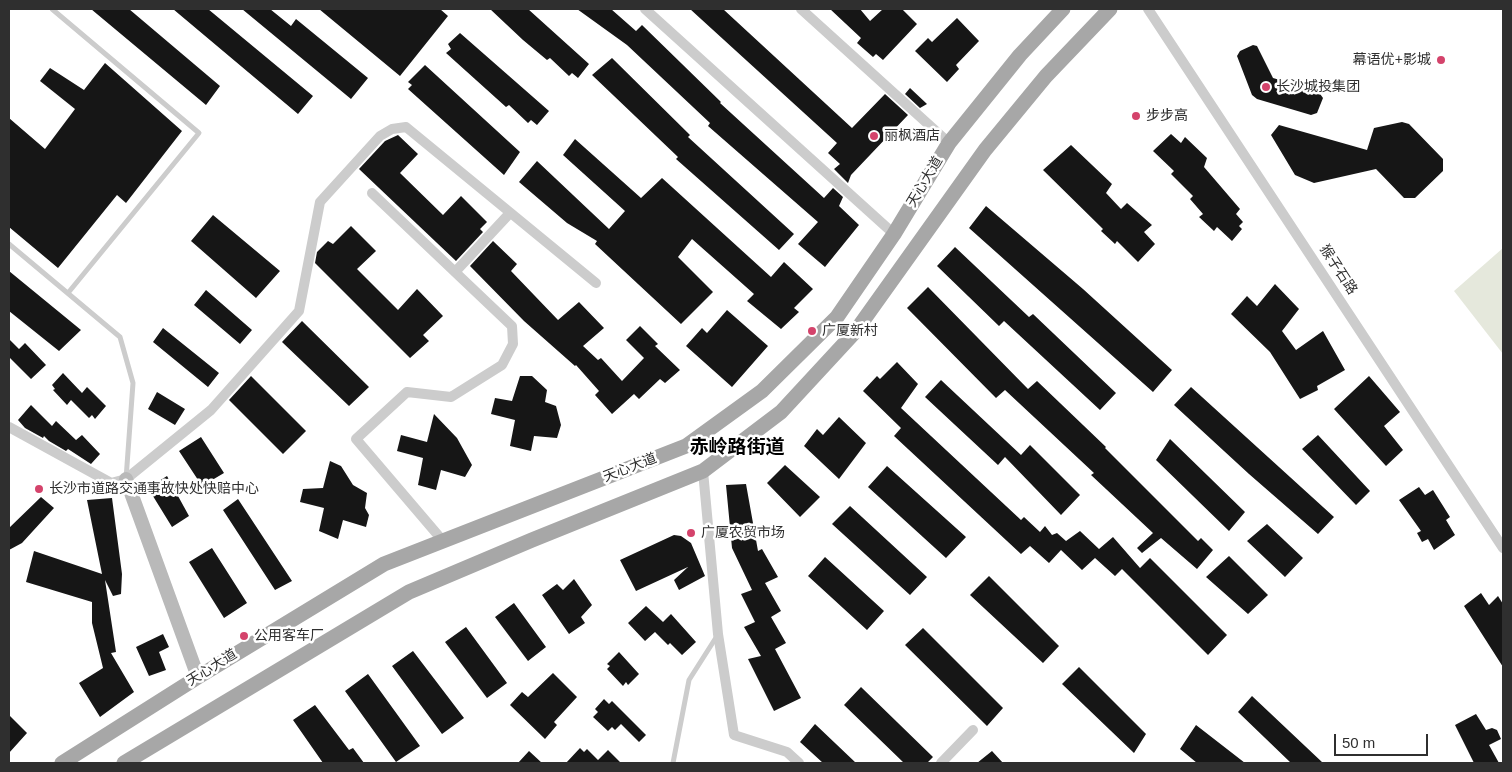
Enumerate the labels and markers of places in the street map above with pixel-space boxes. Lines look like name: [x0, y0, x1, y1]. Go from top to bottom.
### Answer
place label: 幕语优+影城: [1353, 52, 1431, 68]
marker: 幕语优+影城: [1435, 54, 1447, 66]
place label: 长沙城投集团: [1276, 79, 1360, 95]
marker: 长沙城投集团: [1260, 81, 1272, 93]
place label: 步步高: [1146, 108, 1188, 124]
marker: 步步高: [1130, 110, 1142, 122]
place label: 丽枫酒店: [884, 128, 940, 144]
marker: 丽枫酒店: [868, 130, 880, 142]
place label: 广厦新村: [822, 323, 878, 339]
marker: 广厦新村: [806, 325, 818, 337]
place label: 长沙市道路交通事故快处快赔中心: [49, 481, 259, 497]
marker: 长沙市道路交通事故快处快赔中心: [33, 483, 45, 495]
place label: 广厦农贸市场: [701, 525, 785, 541]
marker: 广厦农贸市场: [685, 527, 697, 539]
place label: 公用客车厂: [254, 628, 324, 644]
marker: 公用客车厂: [238, 630, 250, 642]

